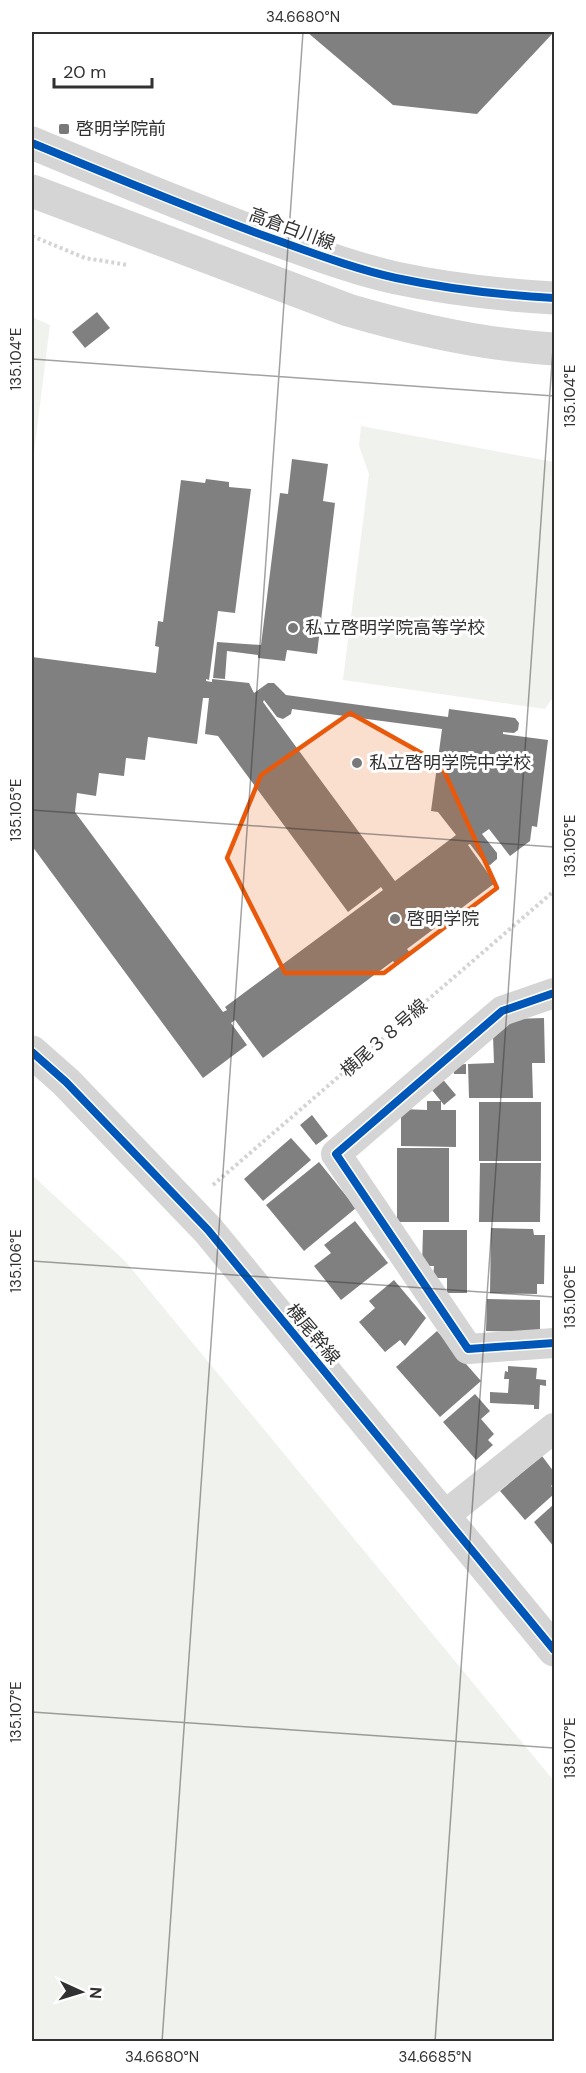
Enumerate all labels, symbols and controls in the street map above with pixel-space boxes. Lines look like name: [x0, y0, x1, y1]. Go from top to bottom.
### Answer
text: 34.6680°N: [266, 7, 340, 27]
scale bar: [54, 51, 152, 89]
text: 20 m: [63, 60, 106, 84]
place label: 啓明学院前: [76, 117, 166, 141]
marker: 啓明学院前: [57, 122, 71, 136]
street label: 高倉白川線: [246, 202, 338, 256]
text: 135.104°E: [6, 328, 26, 391]
text: 135.104°E: [560, 365, 580, 428]
place label: 私立啓明学院高等学校: [305, 616, 485, 640]
marker: 私立啓明学院高等学校: [286, 621, 300, 635]
place label: 私立啓明学院中学校: [369, 751, 531, 775]
marker: 私立啓明学院中学校: [350, 756, 364, 770]
text: 135.105°E: [6, 778, 26, 842]
text: 135.105°E: [560, 814, 580, 878]
place label: 啓明学院: [407, 907, 479, 931]
marker: 啓明学院: [388, 912, 402, 926]
street label: 横尾３８号線: [335, 994, 433, 1082]
text: 135.106°E: [6, 1229, 26, 1293]
text: 135.106°E: [560, 1265, 580, 1329]
street label: 横尾幹線: [281, 1299, 345, 1369]
text: 135.107°E: [6, 1681, 26, 1743]
text: 135.107°E: [560, 1717, 580, 1779]
north arrow: [51, 1962, 111, 2022]
text: N: [85, 1986, 106, 2000]
text: 34.6680°N: [125, 2047, 199, 2067]
text: 34.6685°N: [398, 2047, 472, 2067]

